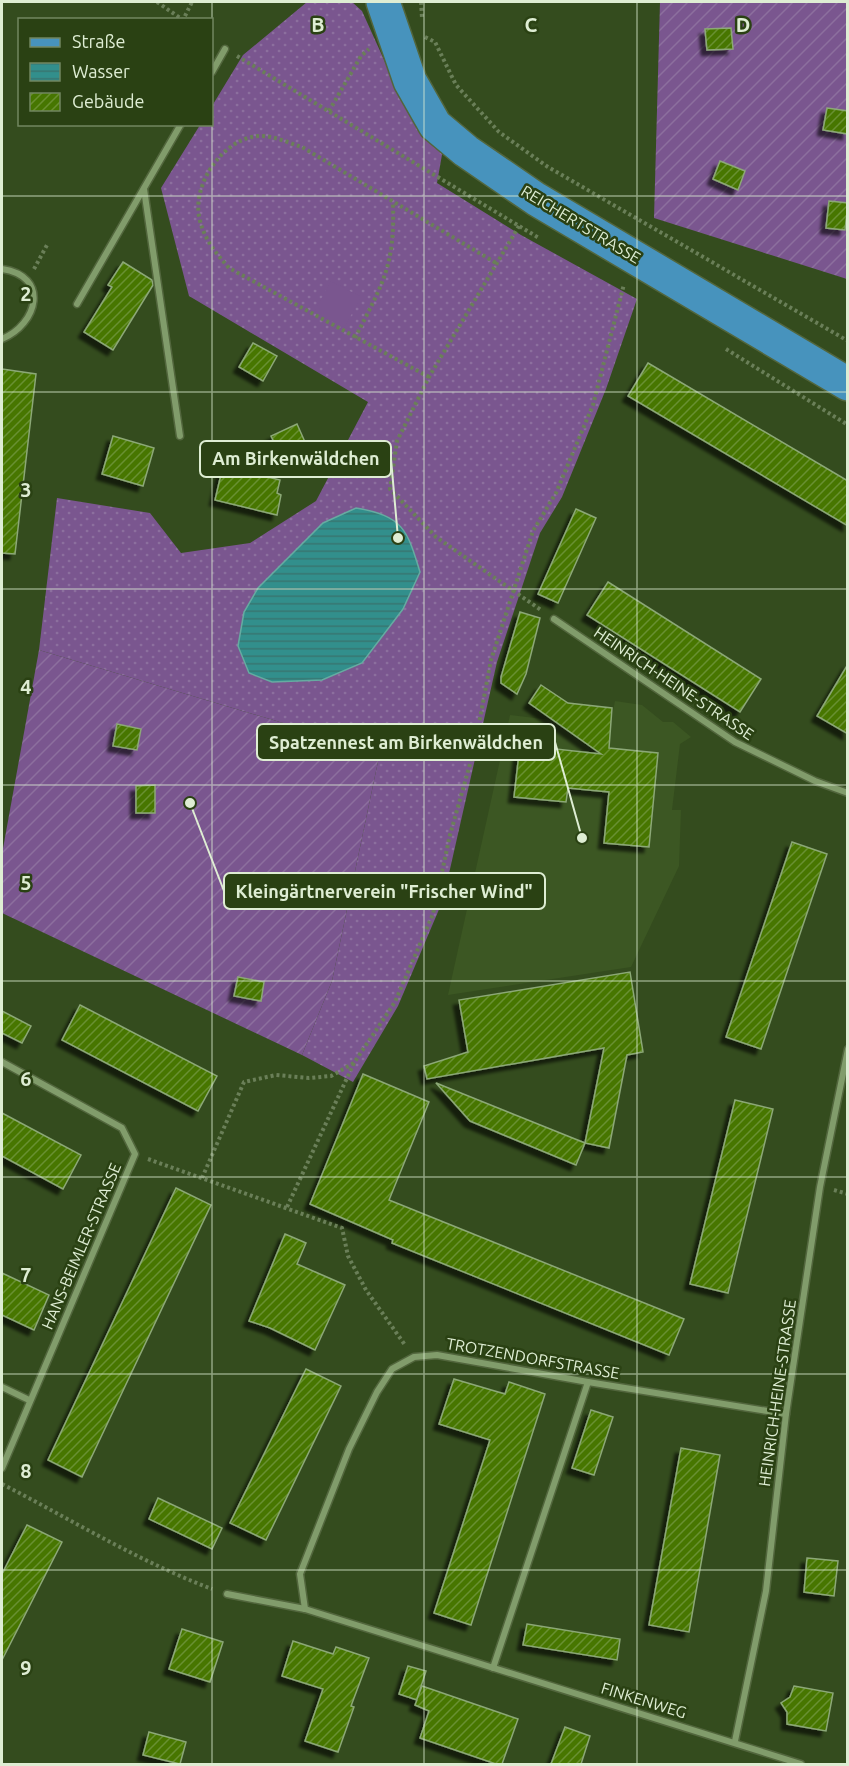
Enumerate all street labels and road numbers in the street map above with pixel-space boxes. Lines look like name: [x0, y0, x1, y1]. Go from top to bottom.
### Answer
street label: REICHERTSTRASSE: [518, 181, 644, 267]
street label: HEINRICH-HEINE-STRASSE: [591, 623, 757, 743]
street label: HANS-BEIMLER-STRASSE: [38, 1160, 124, 1332]
street label: HEINRICH-HEINE-STRASSE: [755, 1298, 799, 1488]
street label: TROTZENDORFSTRASSE: [445, 1334, 621, 1382]
street label: FINKENWEG: [599, 1678, 689, 1722]

